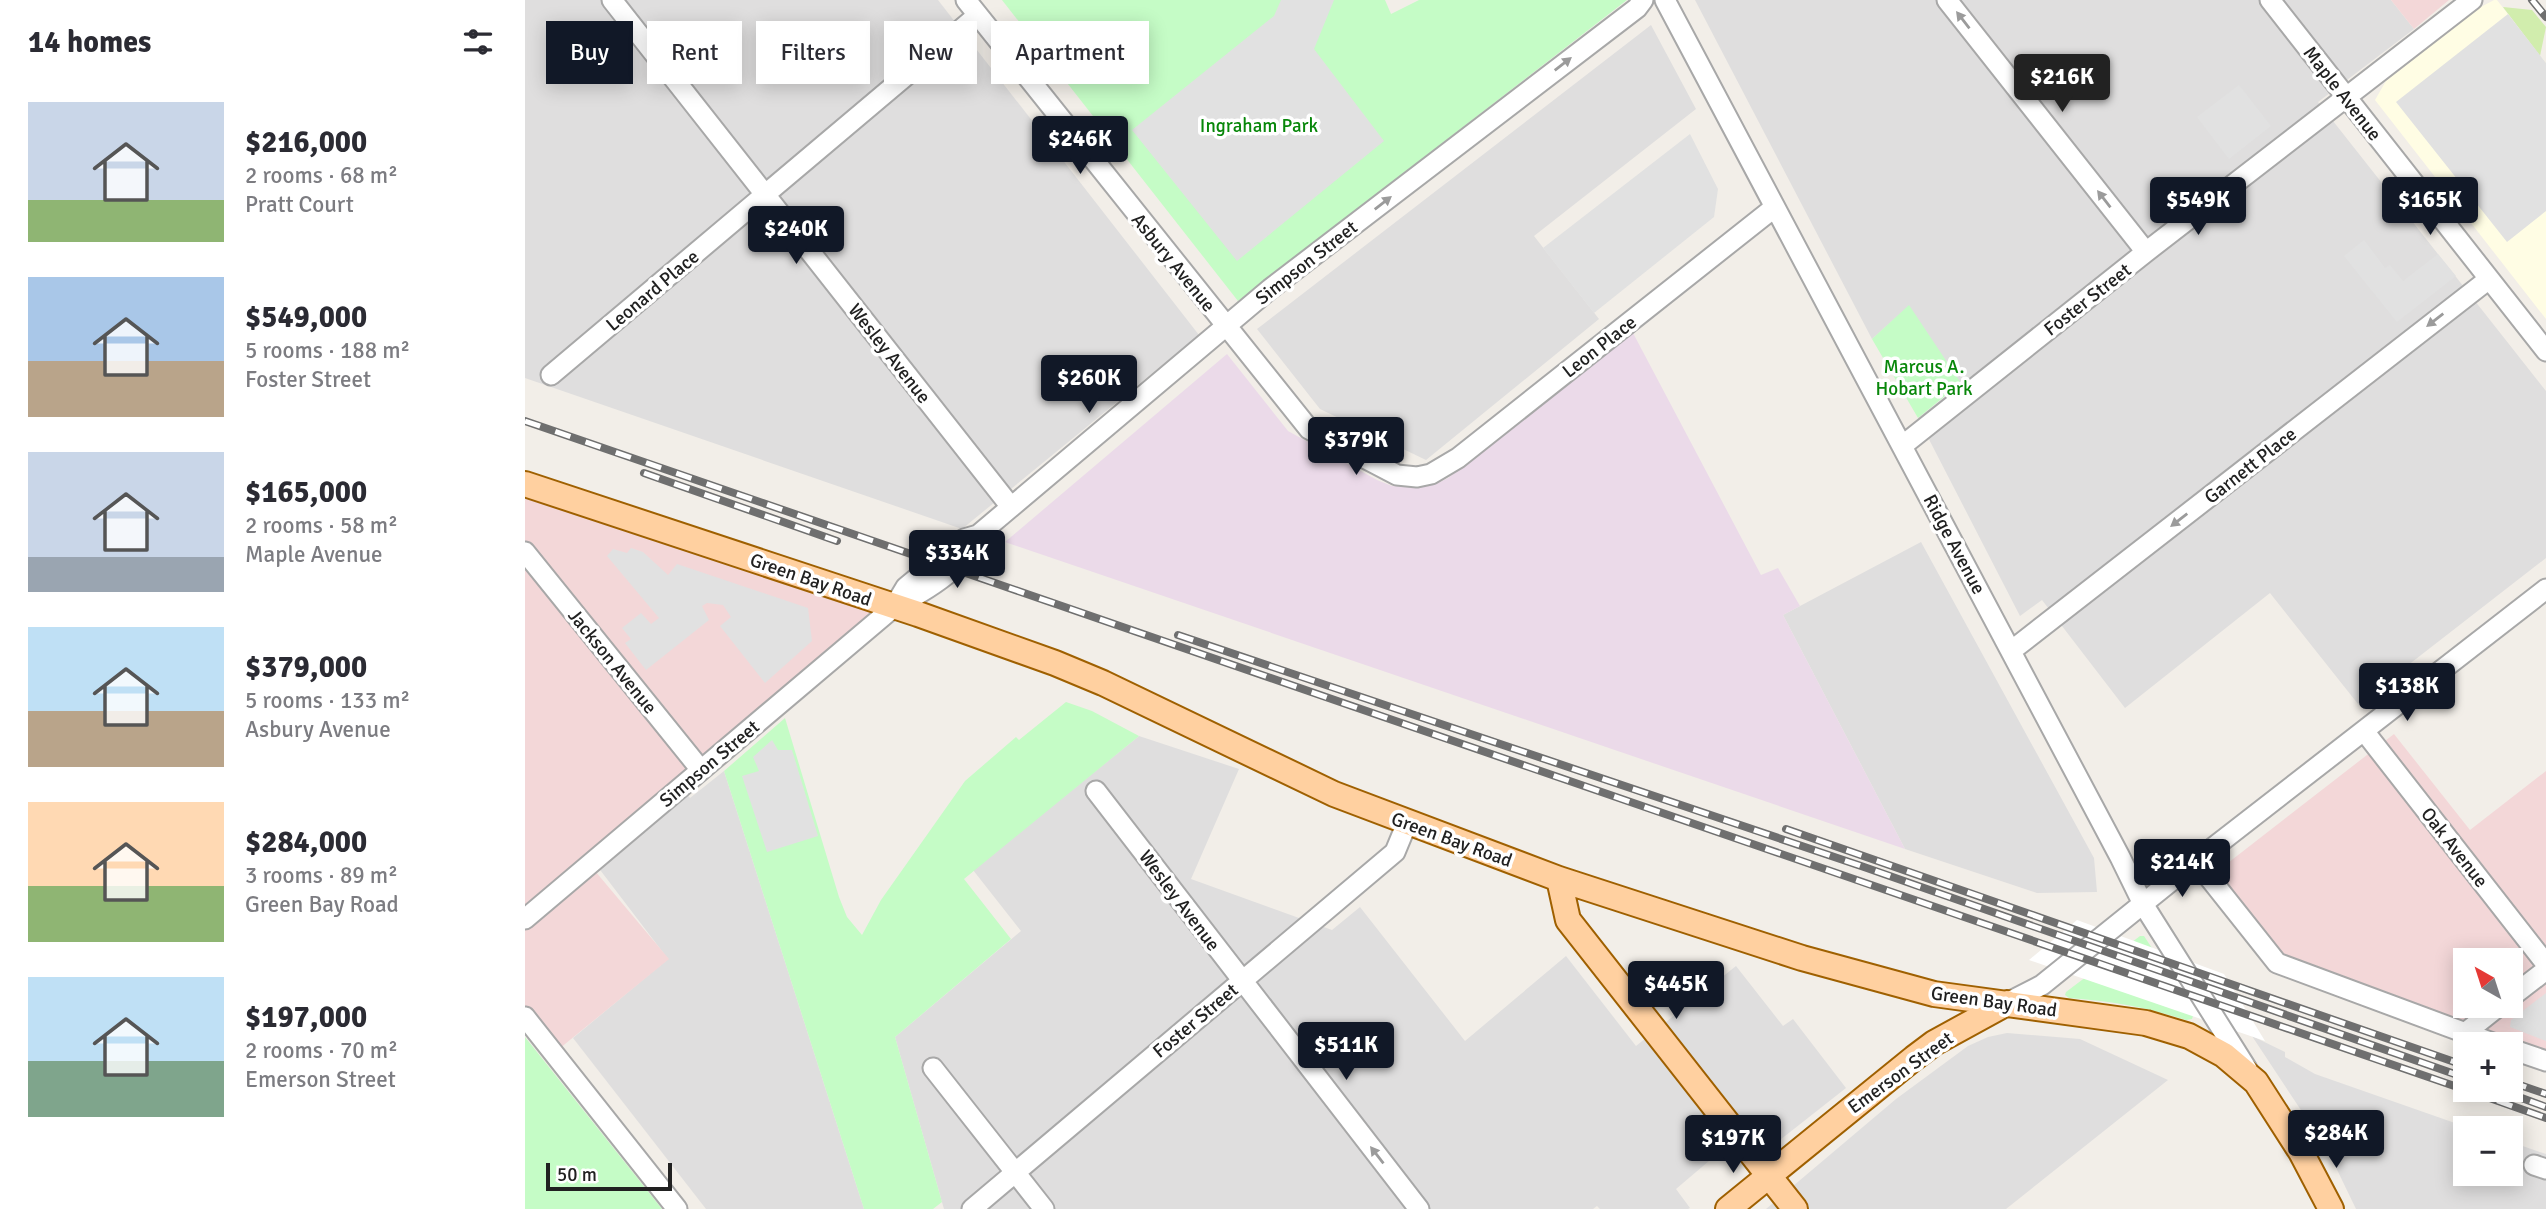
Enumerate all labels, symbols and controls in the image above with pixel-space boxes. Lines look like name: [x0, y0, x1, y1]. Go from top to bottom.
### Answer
one-way arrow: [1956, 11, 1970, 29]
chip: Buy: [546, 21, 633, 84]
chip: Rent: [647, 21, 742, 84]
chip: Filters: [756, 21, 870, 84]
chip: New: [884, 21, 977, 84]
chip: Apartment: [991, 21, 1149, 84]
icon: filters: [459, 23, 497, 61]
text: 14 homes: [28, 24, 151, 61]
street label: Maple Avenue: [2298, 41, 2387, 146]
pin: $216K: [2013, 54, 2111, 114]
one-way arrow: [1554, 57, 1572, 72]
text: $216K: [2030, 62, 2094, 91]
park label: Ingraham Park: [1200, 114, 1319, 138]
pin: $246K: [1031, 116, 1129, 176]
text: $216,000: [245, 124, 367, 161]
text: $246K: [1048, 124, 1112, 153]
icon: home: [84, 130, 168, 214]
text: 2 rooms · 68 m²: [245, 161, 398, 190]
pin: $549K: [2149, 177, 2247, 237]
pin: $165K: [2381, 177, 2479, 237]
text: $549K: [2166, 185, 2230, 214]
text: $165K: [2398, 185, 2462, 214]
text: Pratt Court: [245, 190, 354, 219]
one-way arrow: [2096, 190, 2111, 208]
one-way arrow: [1374, 196, 1392, 210]
pin: $240K: [747, 206, 845, 266]
street label: Asbury Avenue: [1126, 208, 1220, 317]
text: $240K: [764, 214, 828, 243]
street label: Simpson Street: [1251, 215, 1363, 310]
street label: Leonard Place: [601, 245, 704, 337]
street label: Foster Street: [2039, 258, 2136, 341]
text: $549,000: [245, 299, 367, 336]
street label: Wesley Avenue: [843, 299, 936, 408]
icon: home: [84, 305, 168, 389]
street label: Leon Place: [1558, 310, 1642, 383]
one-way arrow: [2427, 313, 2445, 328]
text: 5 rooms · 188 m²: [245, 336, 410, 365]
park label: Marcus A. Hobart Park: [1875, 355, 1973, 401]
pin: $260K: [1040, 356, 1138, 415]
text: $260K: [1057, 363, 1121, 392]
text: Foster Street: [245, 365, 371, 394]
pin: $379K: [1307, 418, 1405, 477]
street label: Garnett Place: [2200, 422, 2302, 509]
text: $379K: [1324, 425, 1388, 454]
text: $165,000: [245, 474, 367, 511]
icon: home: [84, 480, 168, 564]
street label: Ridge Avenue: [1918, 490, 1990, 599]
text: 2 rooms · 58 m²: [245, 511, 398, 540]
one-way arrow: [2170, 513, 2188, 528]
pin: $334K: [908, 530, 1006, 590]
text: $334K: [925, 538, 989, 567]
text: Maple Avenue: [245, 540, 382, 569]
street label: Green Bay Road: [747, 548, 875, 612]
street label: Jackson Avenue: [563, 604, 662, 719]
text: $379,000: [245, 649, 367, 686]
icon: home: [84, 655, 168, 739]
pin: $138K: [2358, 664, 2456, 723]
text: $138K: [2375, 671, 2439, 700]
text: 5 rooms · 133 m²: [245, 686, 410, 715]
text: Asbury Avenue: [245, 715, 391, 744]
street label: Simpson Street: [655, 715, 765, 813]
street label: Oak Avenue: [2416, 803, 2493, 892]
street label: Green Bay Road: [1388, 807, 1515, 873]
text: $284,000: [245, 824, 367, 861]
icon: home: [84, 830, 168, 914]
pin: $214K: [2133, 839, 2231, 899]
street label: Wesley Avenue: [1133, 845, 1225, 956]
text: $214K: [2150, 847, 2214, 876]
text: 3 rooms · 89 m²: [245, 861, 398, 890]
text: Green Bay Road: [245, 890, 399, 919]
north arrow: [2453, 948, 2523, 1018]
map controls: [2453, 948, 2523, 1186]
pin: $445K: [1627, 962, 1725, 1021]
text: $445K: [1644, 969, 1708, 998]
street label: Foster Street: [1148, 978, 1244, 1063]
street label: Green Bay Road: [1929, 981, 2058, 1023]
text: $197,000: [245, 999, 367, 1036]
icon: home: [84, 1005, 168, 1089]
pin: $511K: [1297, 1023, 1395, 1082]
street label: Emerson Street: [1843, 1026, 1958, 1119]
text: $511K: [1314, 1030, 1378, 1059]
button: +: [2453, 1032, 2523, 1102]
text: 2 rooms · 70 m²: [245, 1036, 398, 1065]
text: Emerson Street: [245, 1065, 396, 1094]
pin: $284K: [2287, 1110, 2385, 1170]
pin: $197K: [1684, 1116, 1782, 1175]
button: −: [2453, 1116, 2523, 1186]
text: $284K: [2304, 1118, 2368, 1147]
text: $197K: [1701, 1123, 1765, 1152]
one-way arrow: [1370, 1146, 1384, 1164]
scale bar: [546, 1160, 672, 1192]
text: 50 m: [557, 1163, 597, 1187]

